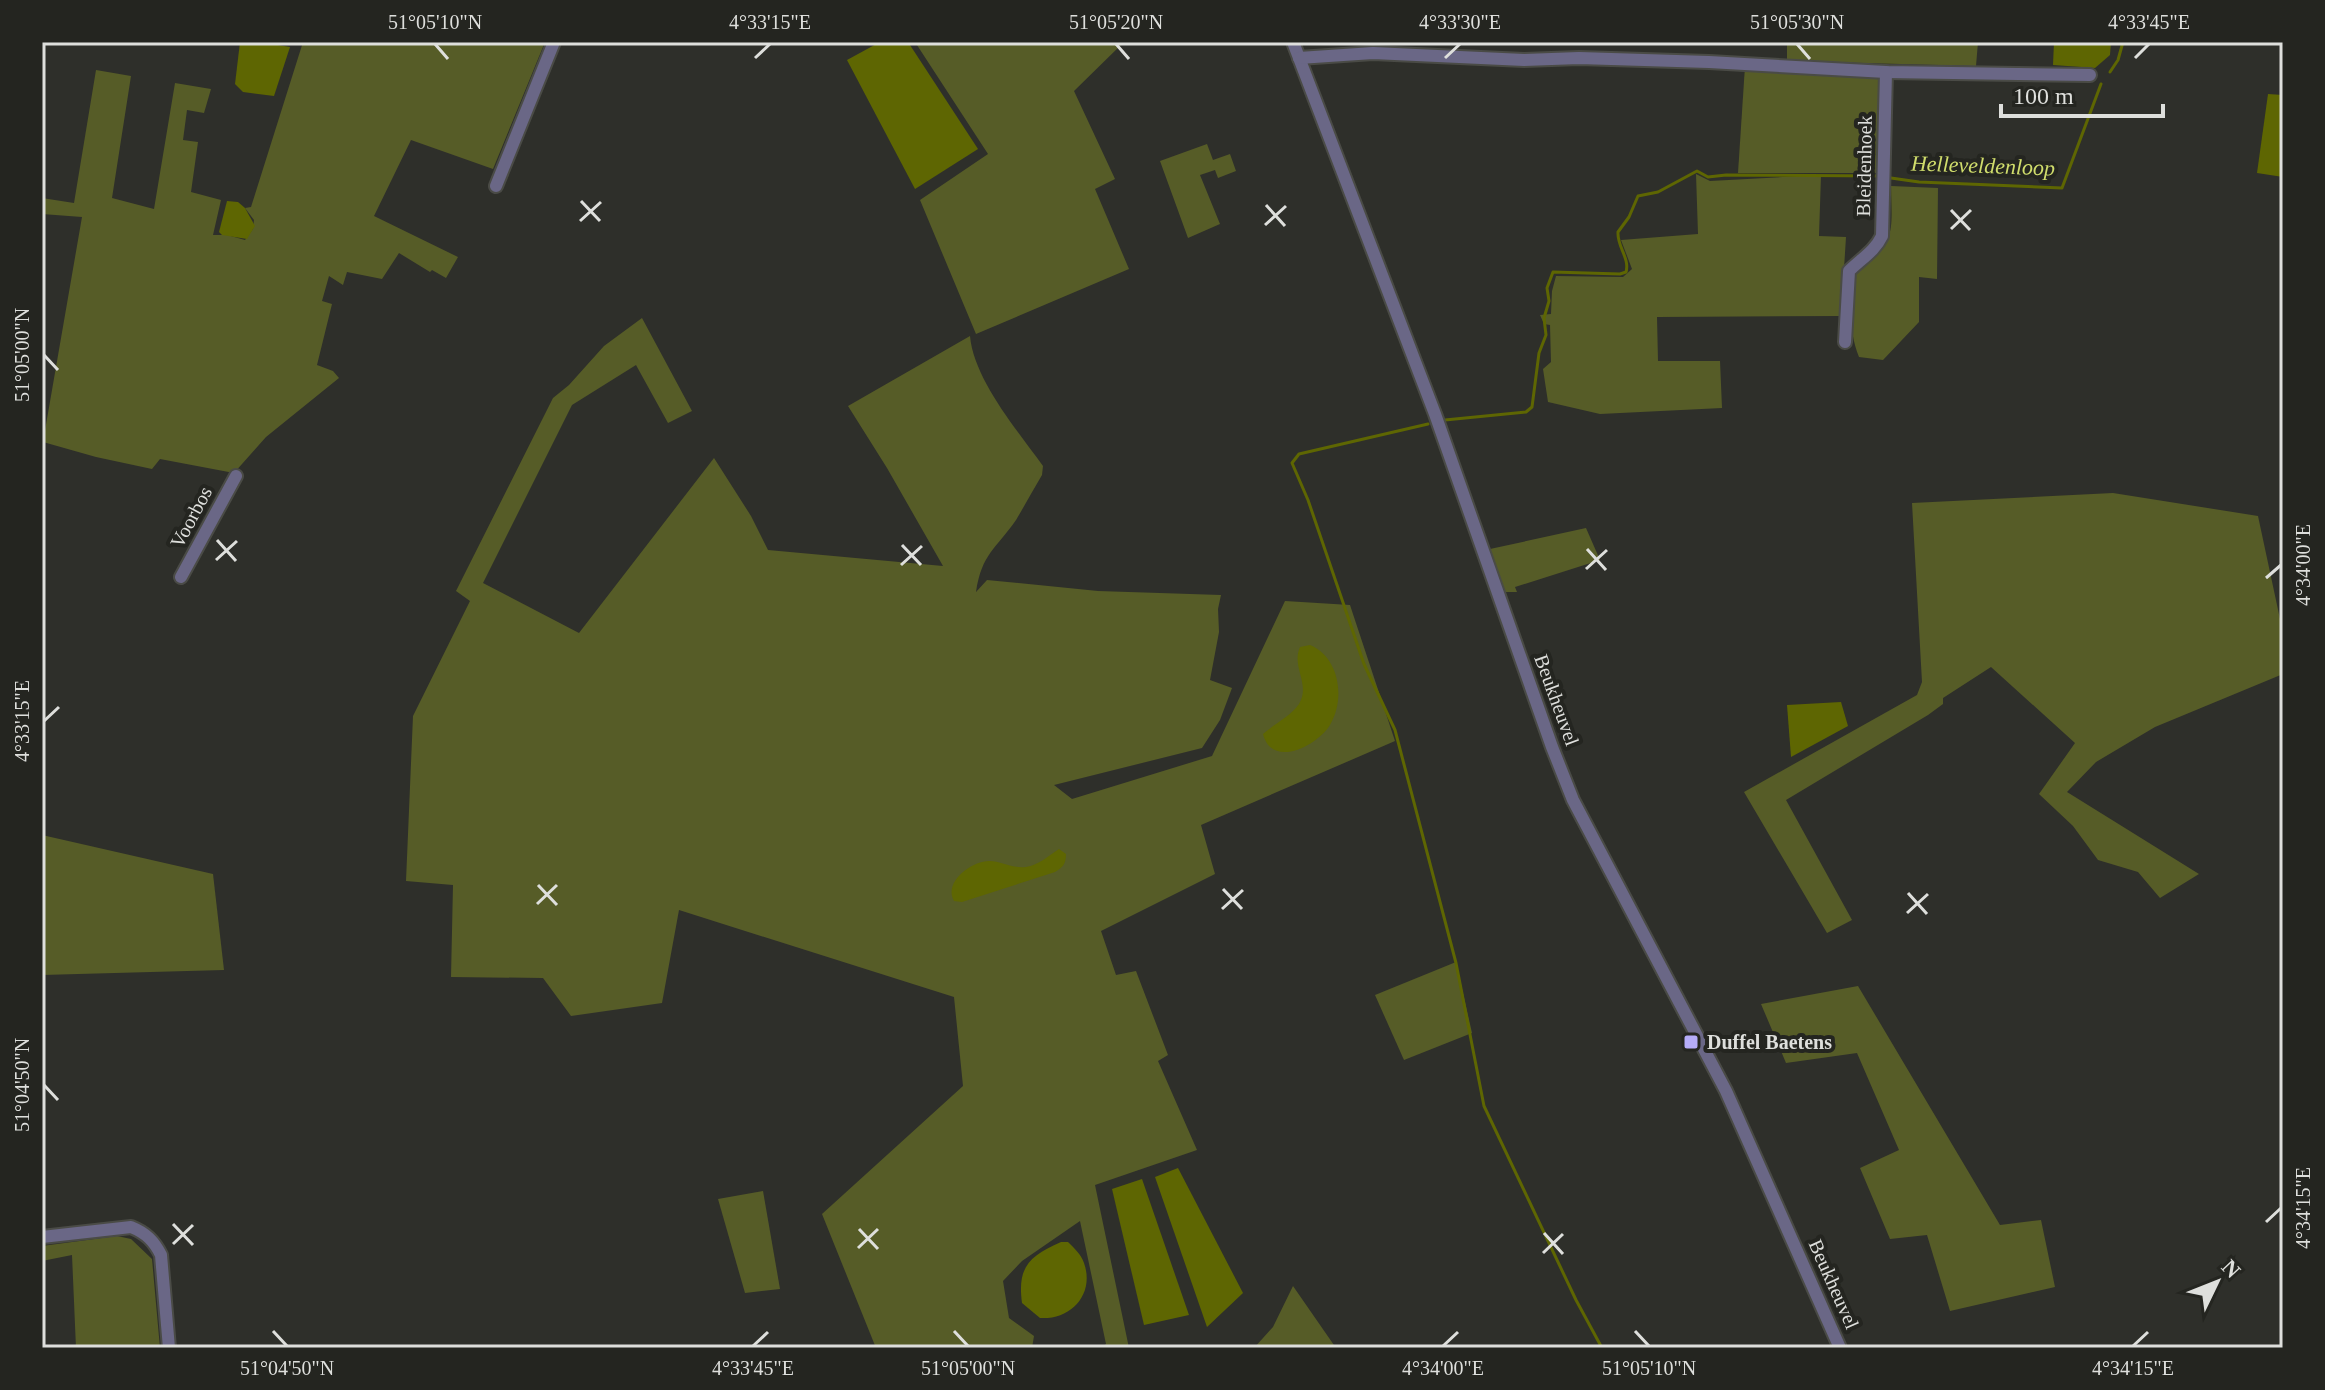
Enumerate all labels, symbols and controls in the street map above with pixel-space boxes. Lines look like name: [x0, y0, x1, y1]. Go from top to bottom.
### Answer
text: 51°05'10"N: [388, 11, 482, 33]
text: 4°33'15"E: [729, 11, 811, 33]
text: 51°05'20"N: [1069, 11, 1163, 33]
text: 4°33'30"E: [1419, 11, 1501, 33]
text: 51°05'30"N: [1750, 11, 1844, 33]
text: 4°33'45"E: [2108, 11, 2190, 33]
scale bar: [2001, 68, 2163, 118]
text: 100 m: [2013, 83, 2074, 109]
street label: Bleidenhoek: [1852, 115, 1876, 217]
water label: Helleveldenloop: [1910, 150, 2055, 181]
text: 51°05'00"N: [11, 308, 33, 402]
street label: Voorbos: [166, 482, 216, 551]
text: 4°34'00"E: [2292, 524, 2314, 606]
street label: Beukheuvel: [1530, 651, 1584, 749]
text: 4°33'15"E: [11, 680, 33, 762]
place label: Duffel Baetens: [1707, 1031, 1832, 1053]
marker: Duffel Baetens: [1682, 1033, 1700, 1051]
text: 51°04'50"N: [11, 1038, 33, 1132]
text: 4°34'15"E: [2292, 1167, 2314, 1249]
street label: Beukheuvel: [1805, 1236, 1864, 1333]
north arrow: [2177, 1242, 2257, 1322]
text: N: [2217, 1254, 2246, 1283]
text: 51°04'50"N: [240, 1357, 334, 1379]
text: 4°33'45"E: [712, 1357, 794, 1379]
text: 51°05'00"N: [921, 1357, 1015, 1379]
text: 4°34'00"E: [1402, 1357, 1484, 1379]
text: 51°05'10"N: [1602, 1357, 1696, 1379]
text: 4°34'15"E: [2092, 1357, 2174, 1379]

